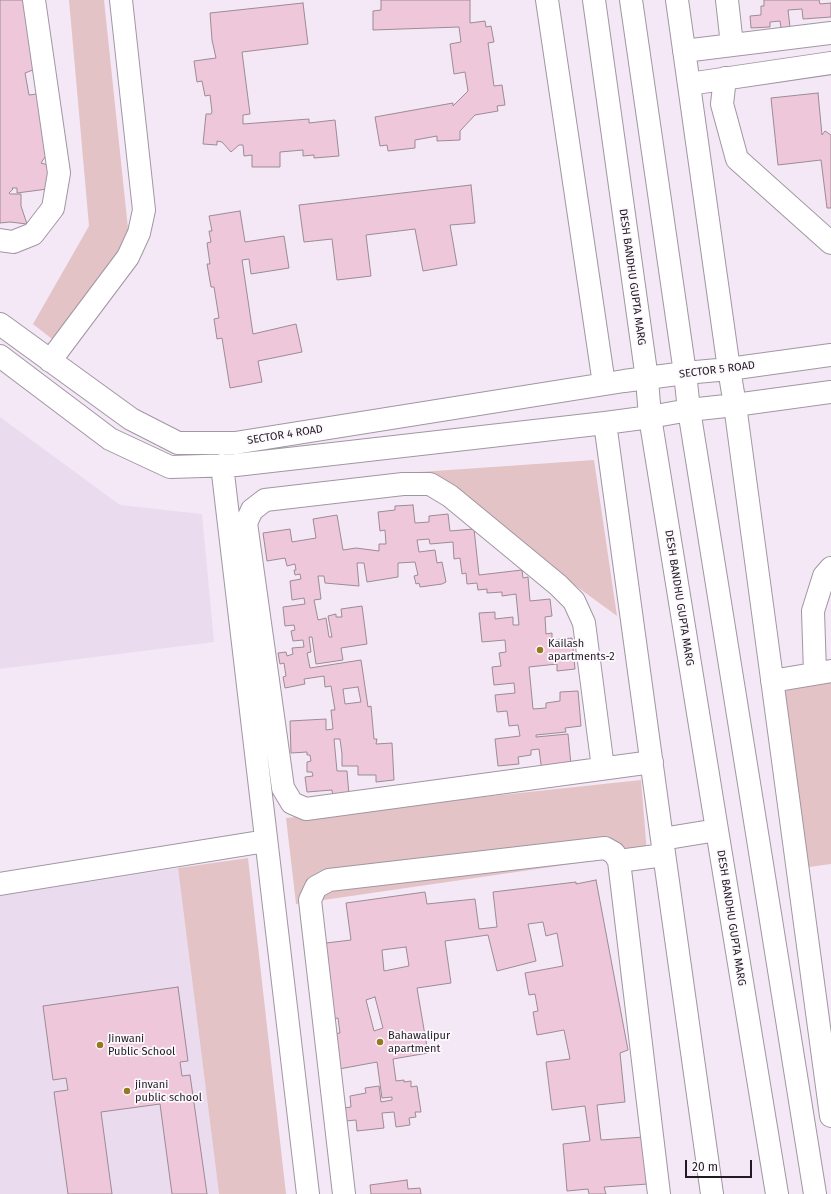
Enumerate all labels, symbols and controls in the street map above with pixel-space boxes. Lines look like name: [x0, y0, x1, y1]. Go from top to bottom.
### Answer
street label: DESH BANDHU GUPTA MARG: [616, 208, 648, 346]
street label: SECTOR 5 ROAD: [678, 359, 756, 381]
street label: SECTOR 4 ROAD: [246, 422, 324, 448]
street label: DESH BANDHU GUPTA MARG: [662, 529, 696, 667]
place label: Kailash apartments-2: [548, 637, 615, 663]
marker: Kailash apartments-2: [535, 645, 545, 655]
street label: DESH BANDHU GUPTA MARG: [714, 849, 748, 987]
place label: Bahawalipur apartment: [388, 1029, 450, 1055]
place label: Jinwani Public School: [108, 1032, 175, 1058]
marker: Bahawalipur apartment: [375, 1037, 385, 1047]
marker: Jinwani Public School: [95, 1040, 105, 1050]
place label: jinvani public school: [135, 1078, 202, 1104]
marker: jinvani public school: [122, 1086, 132, 1096]
scale bar: [687, 1152, 754, 1178]
text: 20 m: [692, 1160, 718, 1174]

